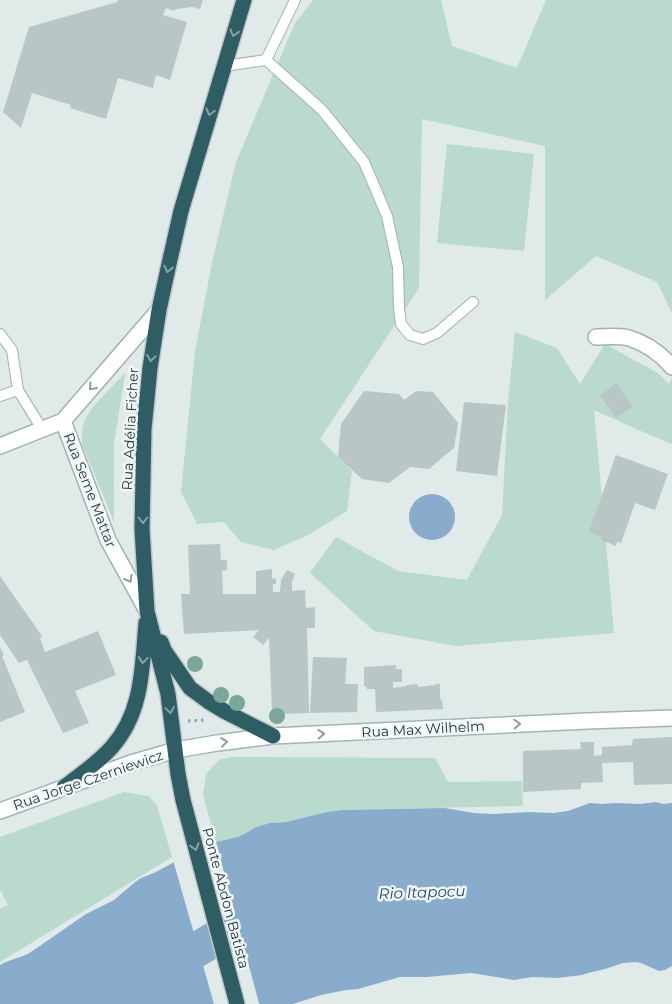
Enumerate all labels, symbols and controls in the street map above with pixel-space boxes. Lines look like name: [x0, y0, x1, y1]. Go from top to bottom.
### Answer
one-way arrow: [230, 28, 240, 36]
one-way arrow: [206, 108, 216, 116]
one-way arrow: [163, 265, 174, 274]
one-way arrow: [147, 354, 157, 363]
street label: Rua Adélia Ficher: [118, 367, 142, 491]
one-way arrow: [89, 381, 98, 390]
street label: Rua Seme Mattar: [60, 430, 120, 550]
one-way arrow: [137, 517, 148, 525]
one-way arrow: [123, 573, 133, 582]
one-way arrow: [137, 656, 148, 664]
one-way arrow: [164, 706, 175, 714]
street label: Rua Max Wilhelm: [361, 717, 485, 741]
one-way arrow: [513, 719, 521, 730]
one-way arrow: [318, 729, 325, 739]
one-way arrow: [220, 737, 228, 748]
street label: Rua Jorge Czerniewicz: [11, 746, 165, 814]
street label: Ponte Abdon Batista: [198, 825, 254, 971]
one-way arrow: [190, 842, 200, 850]
water label: Rio Itapocu: [378, 881, 466, 903]

